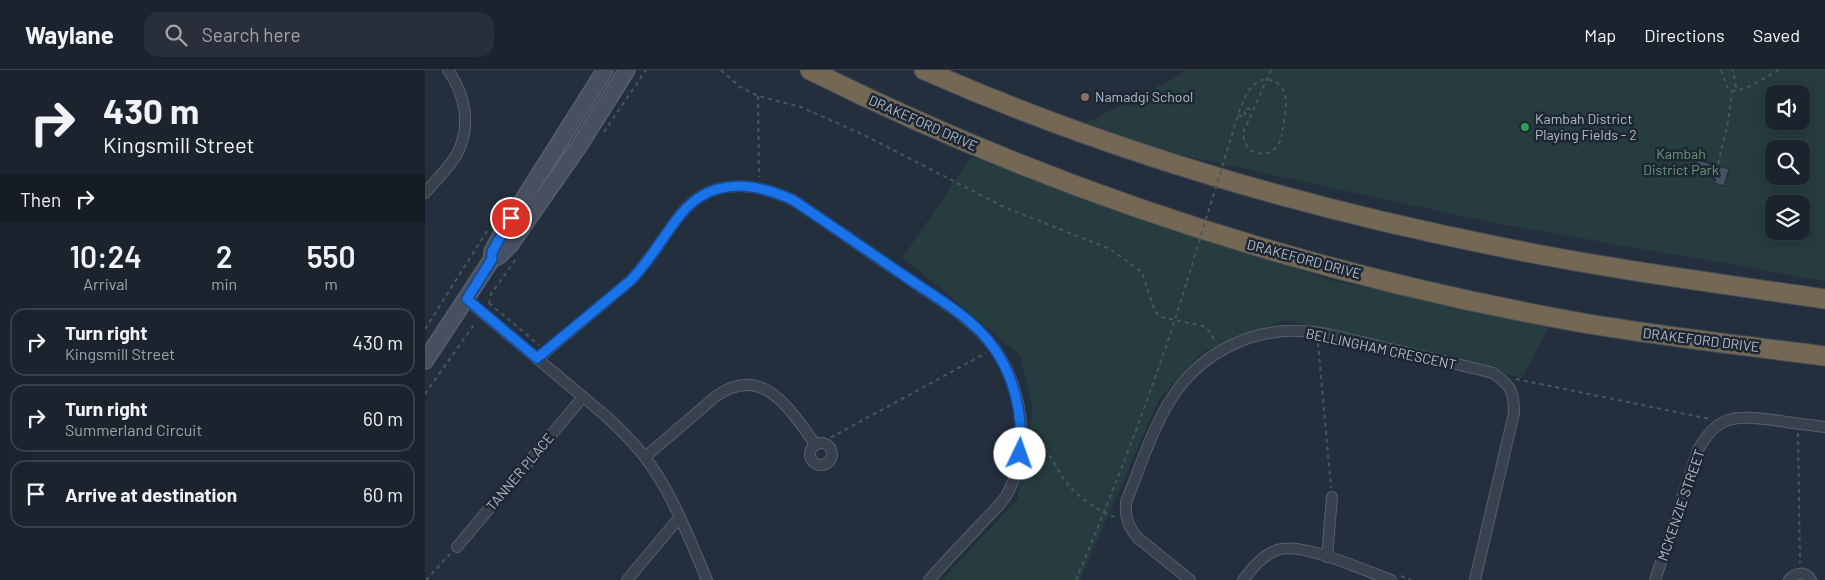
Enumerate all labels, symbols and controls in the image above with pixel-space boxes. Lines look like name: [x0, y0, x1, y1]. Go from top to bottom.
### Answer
search box: [144, 12, 494, 57]
text: Waylane: [25, 20, 114, 49]
icon: search: [162, 21, 190, 49]
text: Search here: [202, 23, 301, 46]
text: Map: [1584, 24, 1616, 46]
text: Directions: [1644, 24, 1725, 46]
text: Saved: [1753, 24, 1800, 46]
map controls: [1765, 85, 1810, 240]
button: sound: [1765, 85, 1810, 130]
place label: Namadgi School: [1095, 88, 1193, 105]
text: 430 m: [103, 89, 199, 131]
icon: right: [20, 90, 85, 155]
street label: DRAKEFORD DRIVE: [866, 91, 980, 154]
marker: Namadgi School: [1079, 91, 1091, 103]
place label: Kambah District Playing Fields - 2: [1535, 110, 1637, 143]
marker: Kambah District Playing Fields - 2: [1519, 121, 1531, 133]
text: Kingsmill Street: [103, 131, 255, 157]
button: search: [1765, 140, 1810, 185]
park label: Kambah District Park: [1643, 145, 1719, 178]
icon: right: [71, 185, 99, 213]
text: Then: [20, 188, 61, 211]
button: layers: [1765, 195, 1810, 240]
pin: [490, 197, 532, 239]
icon: arrive: [497, 204, 525, 232]
street label: DRAKEFORD DRIVE: [1245, 235, 1363, 282]
text: 10:24: [69, 238, 142, 274]
text: 2: [216, 238, 233, 274]
text: 550: [307, 238, 356, 274]
text: Arrival: [83, 274, 128, 293]
text: min: [211, 274, 237, 293]
text: m: [324, 274, 338, 293]
text: Turn right: [65, 321, 147, 344]
street label: BELLINGHAM CRESCENT: [1304, 324, 1458, 373]
street label: DRAKEFORD DRIVE: [1642, 324, 1760, 355]
icon: right: [22, 328, 50, 356]
text: 430 m: [352, 331, 403, 354]
text: Kingsmill Street: [65, 344, 175, 363]
text: Turn right: [65, 397, 147, 420]
icon: right: [22, 404, 50, 432]
text: 60 m: [363, 407, 403, 430]
text: Summerland Circuit: [65, 420, 202, 439]
position arrow: [993, 427, 1045, 479]
street label: TANNER PLACE: [482, 429, 557, 514]
street label: MCKENZIE STREET: [1653, 447, 1708, 563]
icon: arrive: [22, 480, 50, 508]
text: Arrive at destination: [65, 483, 237, 506]
text: 60 m: [363, 483, 403, 506]

